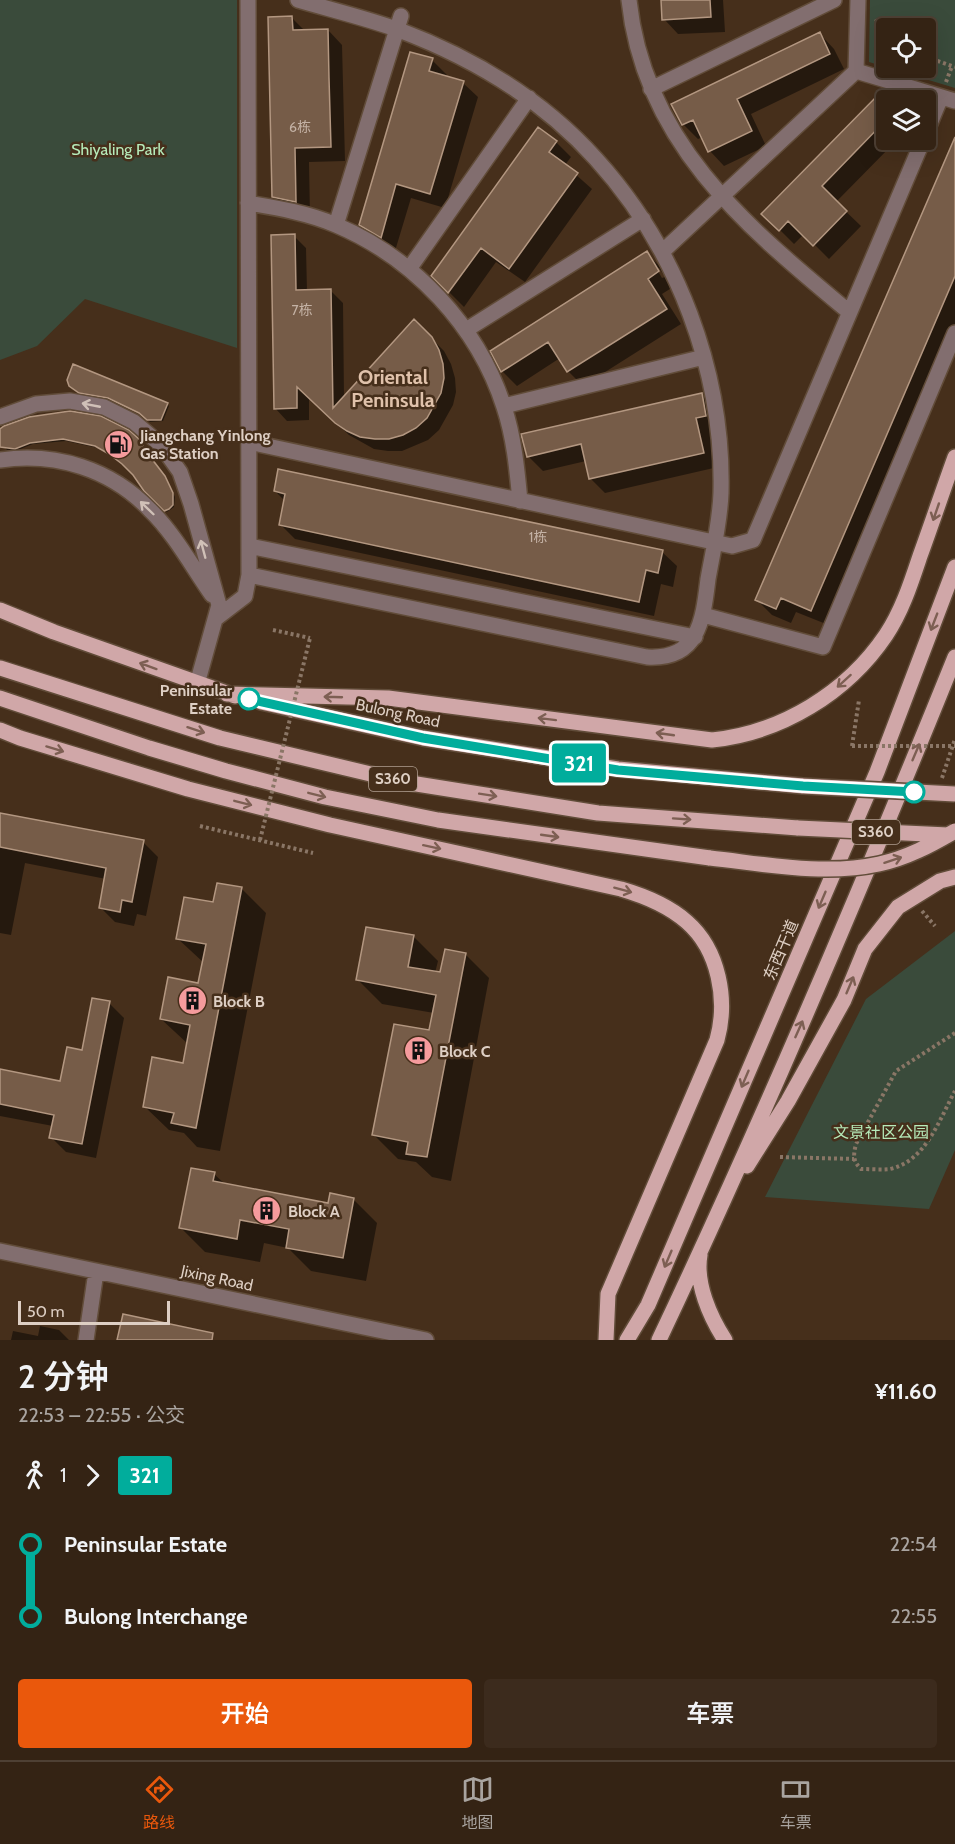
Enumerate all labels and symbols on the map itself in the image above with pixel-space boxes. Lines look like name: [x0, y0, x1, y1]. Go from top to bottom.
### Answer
house number: 6栋: [289, 118, 311, 136]
park label: Shiyaling Park: [71, 140, 166, 159]
house number: 7栋: [291, 301, 313, 319]
district label: Oriental Peninsula: [351, 365, 435, 412]
one-way arrow: [82, 399, 101, 410]
place label: Jiangchang Yinlong Gas Station: [139, 426, 271, 463]
fuel station icon: Jiangchang Yinlong Gas Station: [103, 428, 135, 460]
one-way arrow: [139, 500, 154, 515]
one-way arrow: [929, 502, 940, 521]
house number: 1栋: [529, 528, 547, 546]
one-way arrow: [197, 540, 208, 559]
one-way arrow: [928, 612, 939, 631]
one-way arrow: [140, 660, 158, 671]
one-way arrow: [837, 674, 852, 688]
place label: Peninsular Estate: [160, 681, 233, 718]
marker: Peninsular Estate: [238, 688, 260, 710]
one-way arrow: [323, 691, 343, 703]
street label: Bulong Road: [354, 695, 442, 731]
one-way arrow: [538, 713, 558, 724]
one-way arrow: [186, 725, 205, 736]
one-way arrow: [656, 729, 675, 740]
one-way arrow: [45, 744, 64, 755]
line badge: 321: [544, 744, 614, 783]
one-way arrow: [911, 744, 922, 762]
road number: S360: [369, 767, 417, 791]
unlabelled marker: [903, 781, 925, 803]
one-way arrow: [307, 789, 326, 801]
one-way arrow: [478, 790, 498, 801]
one-way arrow: [233, 797, 252, 809]
one-way arrow: [671, 814, 691, 825]
road number: S360: [852, 820, 900, 844]
one-way arrow: [540, 831, 559, 842]
one-way arrow: [422, 842, 442, 853]
one-way arrow: [883, 854, 902, 865]
one-way arrow: [613, 884, 632, 896]
one-way arrow: [816, 891, 827, 909]
street label: 东西干道: [760, 917, 802, 983]
one-way arrow: [845, 976, 856, 994]
building icon: Block B: [176, 985, 208, 1017]
place label: Block B: [213, 992, 265, 1011]
one-way arrow: [794, 1020, 805, 1038]
building icon: Block C: [402, 1035, 434, 1067]
place label: Block C: [439, 1042, 491, 1061]
one-way arrow: [739, 1070, 750, 1088]
park label: 文景社区公园: [833, 1123, 929, 1142]
building icon: Block A: [251, 1195, 283, 1227]
place label: Block A: [288, 1202, 340, 1221]
one-way arrow: [662, 1249, 673, 1267]
street label: Jixing Road: [178, 1261, 255, 1295]
scale bar: [18, 1298, 170, 1326]

